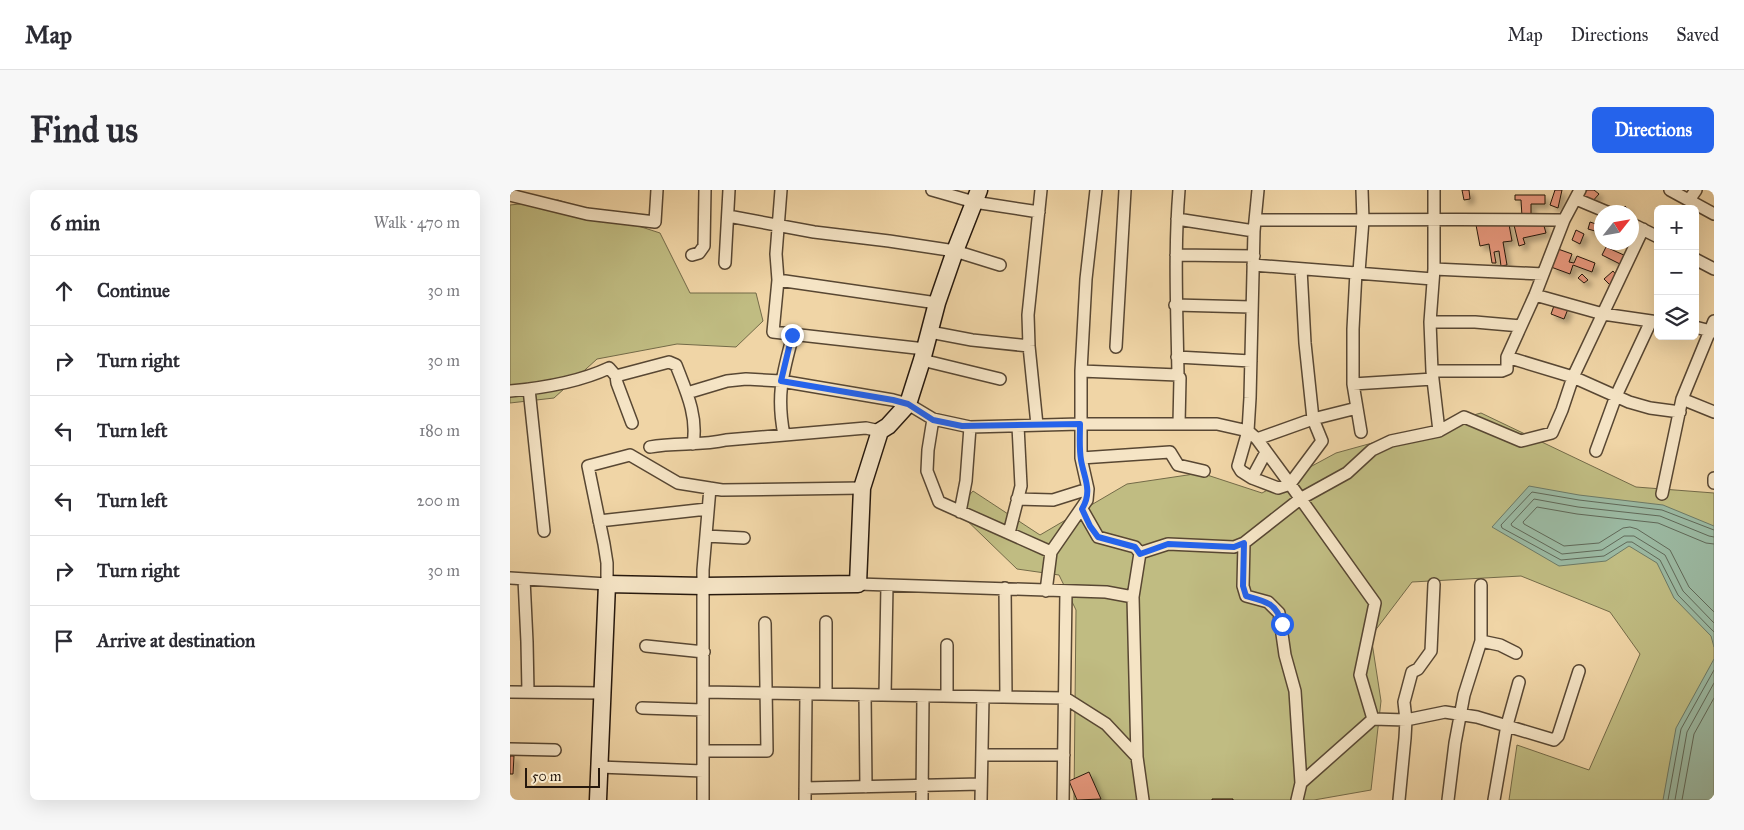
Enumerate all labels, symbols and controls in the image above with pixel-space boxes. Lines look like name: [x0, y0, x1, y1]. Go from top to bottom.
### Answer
text: Map: [25, 20, 72, 50]
text: Map: [1507, 24, 1543, 46]
text: Directions: [1571, 24, 1648, 46]
text: Saved: [1676, 24, 1719, 46]
button: Directions: [1592, 107, 1714, 153]
text: Find us: [30, 109, 138, 152]
north arrow: [1594, 205, 1639, 250]
map controls: [1654, 205, 1699, 340]
button: +: [1654, 205, 1699, 250]
text: 6 min: [50, 210, 100, 236]
text: Walk · 470 m: [374, 213, 460, 232]
button: −: [1654, 250, 1699, 295]
icon: ahead: [50, 277, 78, 305]
text: Continue: [97, 279, 170, 302]
text: 30 m: [427, 281, 460, 300]
button: layers: [1654, 295, 1699, 340]
route end: [781, 324, 804, 347]
icon: right: [50, 347, 78, 375]
text: Turn right: [97, 349, 180, 372]
text: 30 m: [427, 351, 460, 370]
icon: left: [50, 417, 78, 445]
text: Turn left: [97, 419, 167, 442]
text: 180 m: [419, 421, 460, 440]
icon: left: [50, 487, 78, 515]
text: Turn left: [97, 489, 167, 512]
text: 200 m: [417, 491, 460, 510]
icon: right: [50, 557, 78, 585]
text: Turn right: [97, 559, 180, 582]
text: 30 m: [427, 561, 460, 580]
route start: [1271, 613, 1294, 636]
icon: arrive: [50, 627, 78, 655]
text: Arrive at destination: [97, 629, 255, 652]
scale bar: [525, 765, 600, 788]
text: 50 m: [532, 768, 561, 785]

